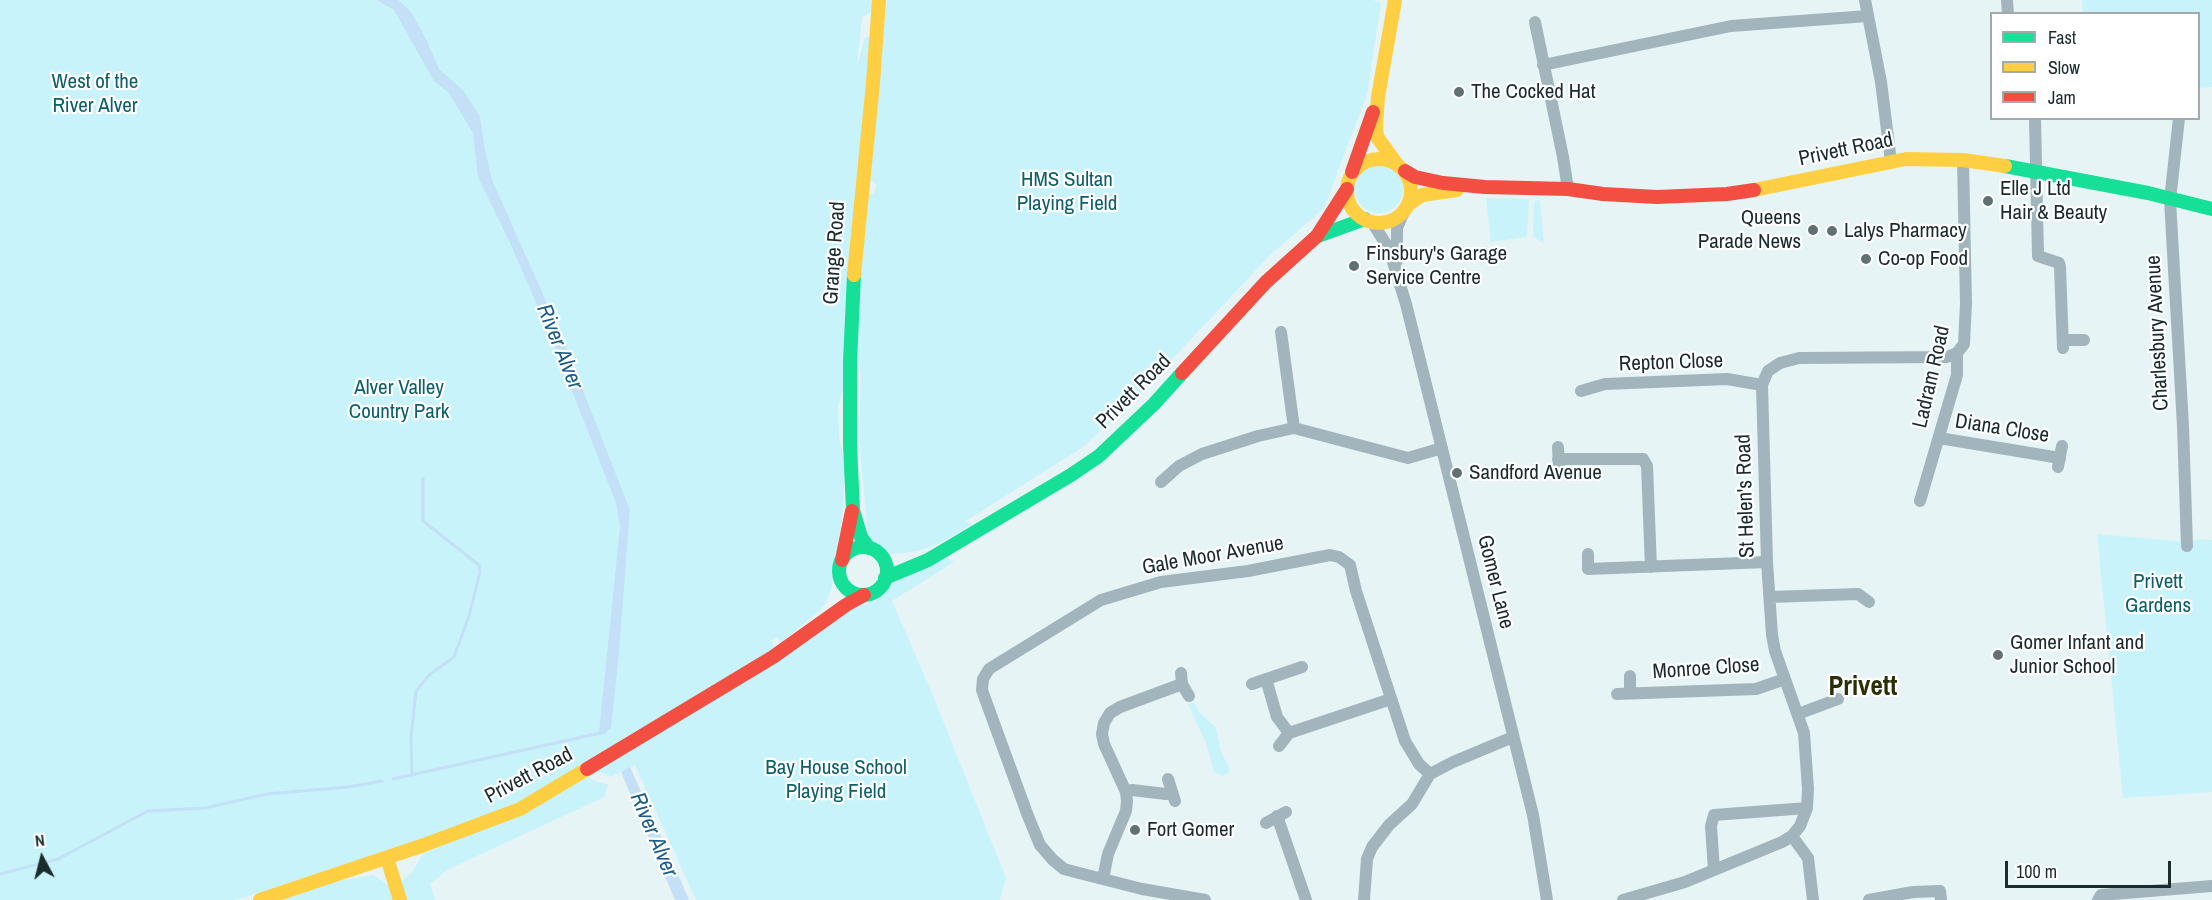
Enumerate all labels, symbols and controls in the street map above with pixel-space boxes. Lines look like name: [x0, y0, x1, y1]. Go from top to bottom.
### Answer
legend: [1990, 12, 2200, 120]
text: Fast: [2048, 25, 2076, 50]
text: Slow: [2048, 55, 2080, 80]
park label: West of the River Alver: [52, 69, 138, 119]
place label: The Cocked Hat: [1471, 79, 1595, 105]
marker: The Cocked Hat: [1452, 85, 1466, 99]
text: Jam: [2048, 85, 2076, 110]
street label: Privett Road: [1797, 128, 1895, 172]
park label: HMS Sultan Playing Field: [1017, 167, 1117, 217]
place label: Elle J Ltd Hair & Beauty: [2000, 176, 2107, 226]
marker: Elle J Ltd Hair & Beauty: [1981, 194, 1995, 208]
street label: Grange Road: [819, 201, 851, 305]
place label: Queens Parade News: [1698, 205, 1801, 255]
place label: Lalys Pharmacy: [1844, 218, 1966, 244]
marker: Queens Parade News: [1806, 223, 1820, 237]
marker: Lalys Pharmacy: [1825, 224, 1839, 238]
place label: Finsbury's Garage Service Centre: [1366, 241, 1507, 291]
place label: Co-op Food: [1878, 246, 1968, 272]
marker: Co-op Food: [1859, 252, 1873, 266]
street label: Charlesbury Avenue: [2141, 255, 2175, 411]
marker: Finsbury's Garage Service Centre: [1347, 259, 1361, 273]
water label: River Alver: [530, 301, 588, 393]
street label: Ladram Road: [1908, 323, 1956, 431]
street label: Privett Road: [1091, 349, 1177, 435]
street label: Repton Close: [1618, 349, 1724, 377]
park label: Alver Valley Country Park: [349, 375, 449, 425]
street label: Diana Close: [1953, 409, 2051, 449]
street label: St Helen's Road: [1731, 434, 1761, 558]
place label: Sandford Avenue: [1469, 460, 1602, 486]
marker: Sandford Avenue: [1450, 466, 1464, 480]
street label: Gale Moor Avenue: [1140, 531, 1286, 581]
street label: Gomer Lane: [1471, 533, 1519, 631]
park label: Privett Gardens: [2125, 569, 2191, 619]
place label: Gomer Infant and Junior School: [2010, 630, 2144, 680]
marker: Gomer Infant and Junior School: [1991, 648, 2005, 662]
street label: Monroe Close: [1652, 653, 1760, 685]
district label: Privett: [1829, 672, 1897, 704]
street label: Privett Road: [481, 742, 577, 810]
park label: Bay House School Playing Field: [765, 755, 907, 805]
water label: River Alver: [623, 789, 683, 881]
place label: Fort Gomer: [1147, 817, 1234, 843]
marker: Fort Gomer: [1128, 823, 1142, 837]
north arrow: [12, 828, 72, 888]
text: N: [34, 829, 46, 852]
scale bar: [2008, 849, 2174, 887]
text: 100 m: [2016, 859, 2057, 884]

